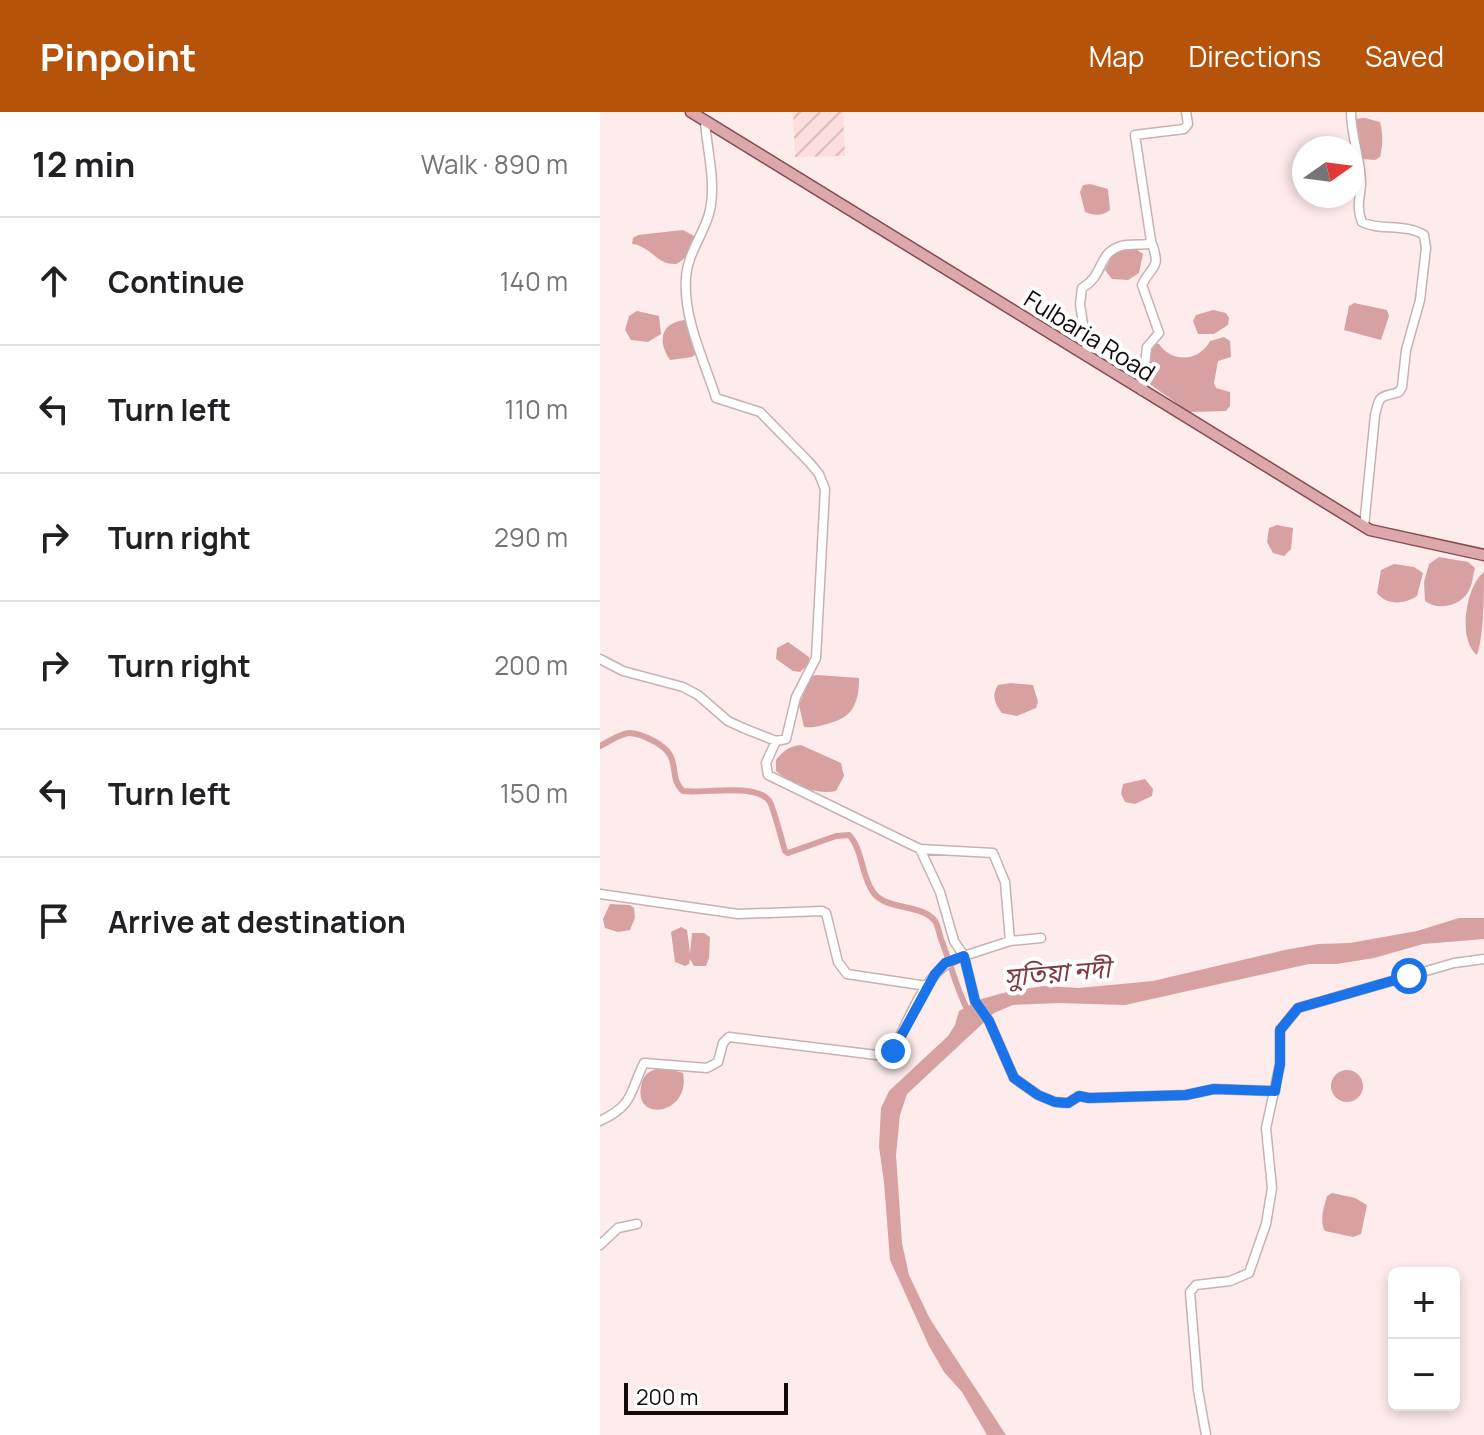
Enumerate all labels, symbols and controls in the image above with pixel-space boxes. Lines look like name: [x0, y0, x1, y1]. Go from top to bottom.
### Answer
text: Pinpoint: [40, 30, 196, 82]
text: Map: [1089, 37, 1144, 75]
text: Directions: [1188, 37, 1321, 75]
text: Saved: [1365, 37, 1444, 75]
north arrow: [1292, 136, 1364, 208]
text: 12 min: [32, 141, 135, 187]
text: Walk · 890 m: [421, 146, 568, 182]
icon: ahead: [32, 259, 76, 303]
text: Continue: [108, 261, 244, 302]
text: 140 m: [499, 263, 568, 299]
street label: Fulbaria Road: [1018, 282, 1162, 388]
icon: left: [32, 387, 76, 431]
text: Turn left: [108, 389, 231, 430]
text: 110 m: [505, 391, 568, 427]
icon: right: [32, 515, 76, 559]
text: Turn right: [108, 517, 251, 558]
text: 290 m: [494, 519, 568, 555]
icon: right: [32, 643, 76, 687]
text: Turn right: [108, 645, 251, 686]
text: 200 m: [494, 647, 568, 683]
icon: left: [32, 771, 76, 815]
text: Turn left: [108, 773, 231, 814]
text: 150 m: [500, 775, 568, 811]
icon: arrive: [32, 899, 76, 943]
text: Arrive at destination: [108, 901, 406, 942]
water label: সুতিয়া নদী: [1002, 949, 1117, 995]
route start: [1391, 958, 1427, 994]
route end: [875, 1033, 911, 1069]
map controls: [1388, 1267, 1460, 1411]
button: +: [1388, 1267, 1460, 1339]
button: −: [1388, 1339, 1460, 1411]
scale bar: [624, 1379, 788, 1415]
text: 200 m: [636, 1382, 698, 1412]

